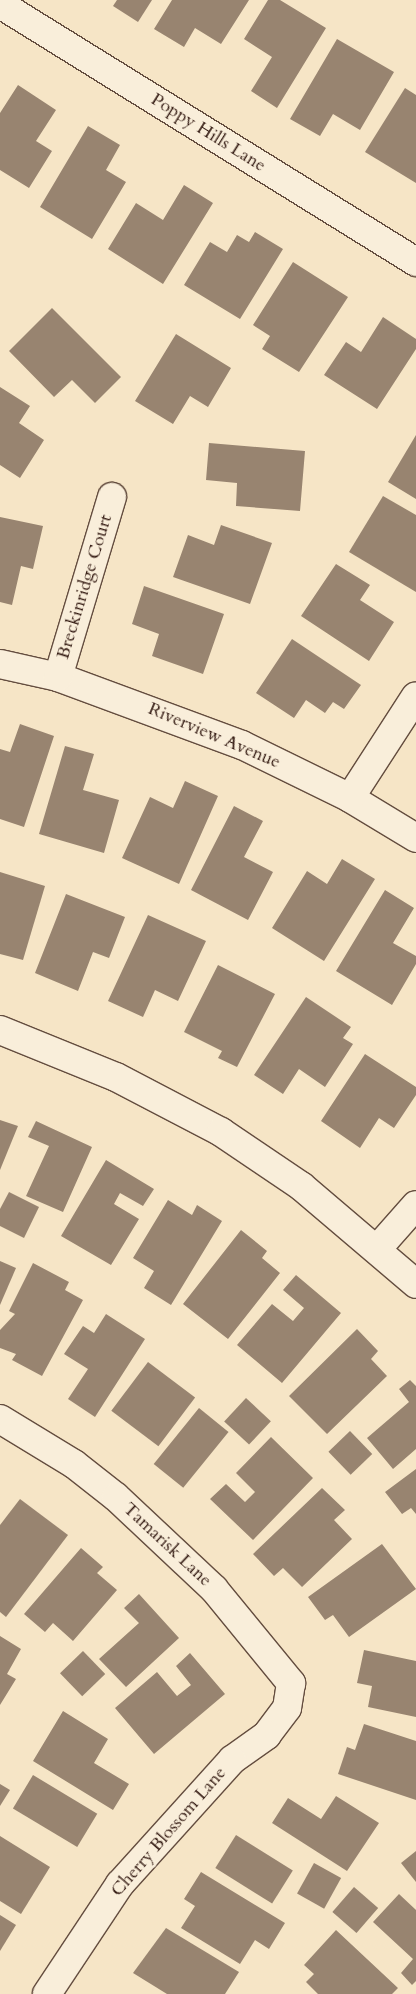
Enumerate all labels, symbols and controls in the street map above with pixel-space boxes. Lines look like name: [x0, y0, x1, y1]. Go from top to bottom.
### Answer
street label: Poppy Hills Lane: [147, 89, 269, 177]
street label: Breckinridge Court: [53, 512, 117, 662]
street label: Riverview Avenue: [145, 698, 283, 774]
street label: Tamarisk Lane: [118, 1499, 216, 1591]
street label: Cherry Blossom Lane: [107, 1763, 231, 1901]

